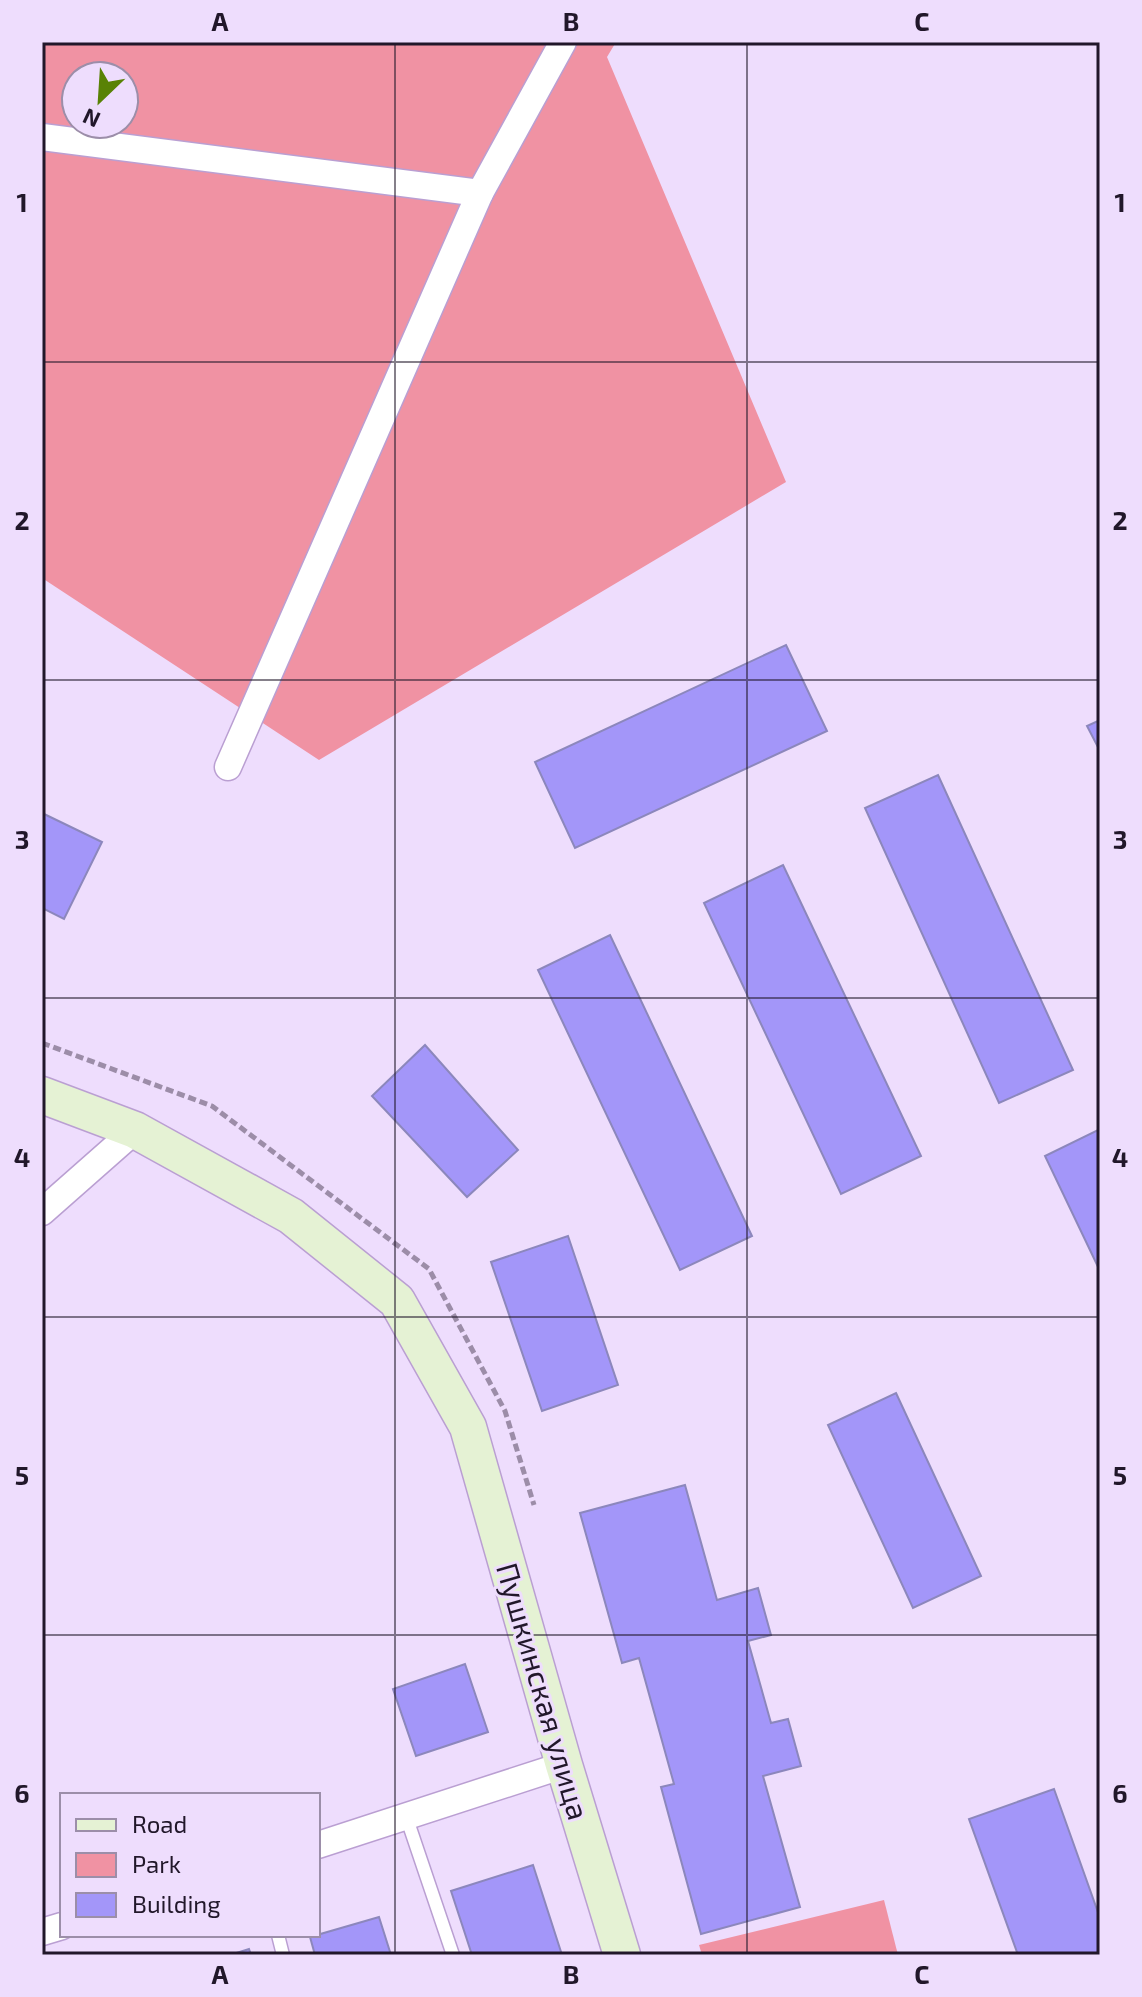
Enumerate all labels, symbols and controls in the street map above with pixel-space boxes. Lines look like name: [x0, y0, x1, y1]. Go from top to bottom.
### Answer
text: A: [212, 5, 229, 36]
text: B: [563, 5, 579, 36]
text: C: [914, 5, 930, 36]
north arrow: [60, 60, 140, 140]
text: N: [78, 104, 104, 134]
text: 1: [16, 186, 28, 217]
text: 1: [1114, 186, 1126, 217]
text: 2: [14, 504, 30, 535]
text: 2: [1112, 504, 1128, 535]
text: 3: [15, 823, 29, 854]
text: 3: [1113, 823, 1127, 854]
text: 4: [14, 1141, 30, 1172]
text: 4: [1112, 1141, 1128, 1172]
text: 5: [15, 1459, 29, 1490]
text: 5: [1113, 1459, 1127, 1490]
street label: Пушкинская улица: [489, 1558, 598, 1824]
text: 6: [14, 1777, 30, 1808]
text: 6: [1112, 1777, 1128, 1808]
legend: [60, 1793, 320, 1937]
text: Road: [132, 1809, 187, 1838]
text: Park: [132, 1849, 181, 1878]
text: Building: [132, 1889, 221, 1918]
text: A: [212, 1958, 229, 1989]
text: B: [563, 1958, 579, 1989]
text: C: [914, 1958, 930, 1989]

